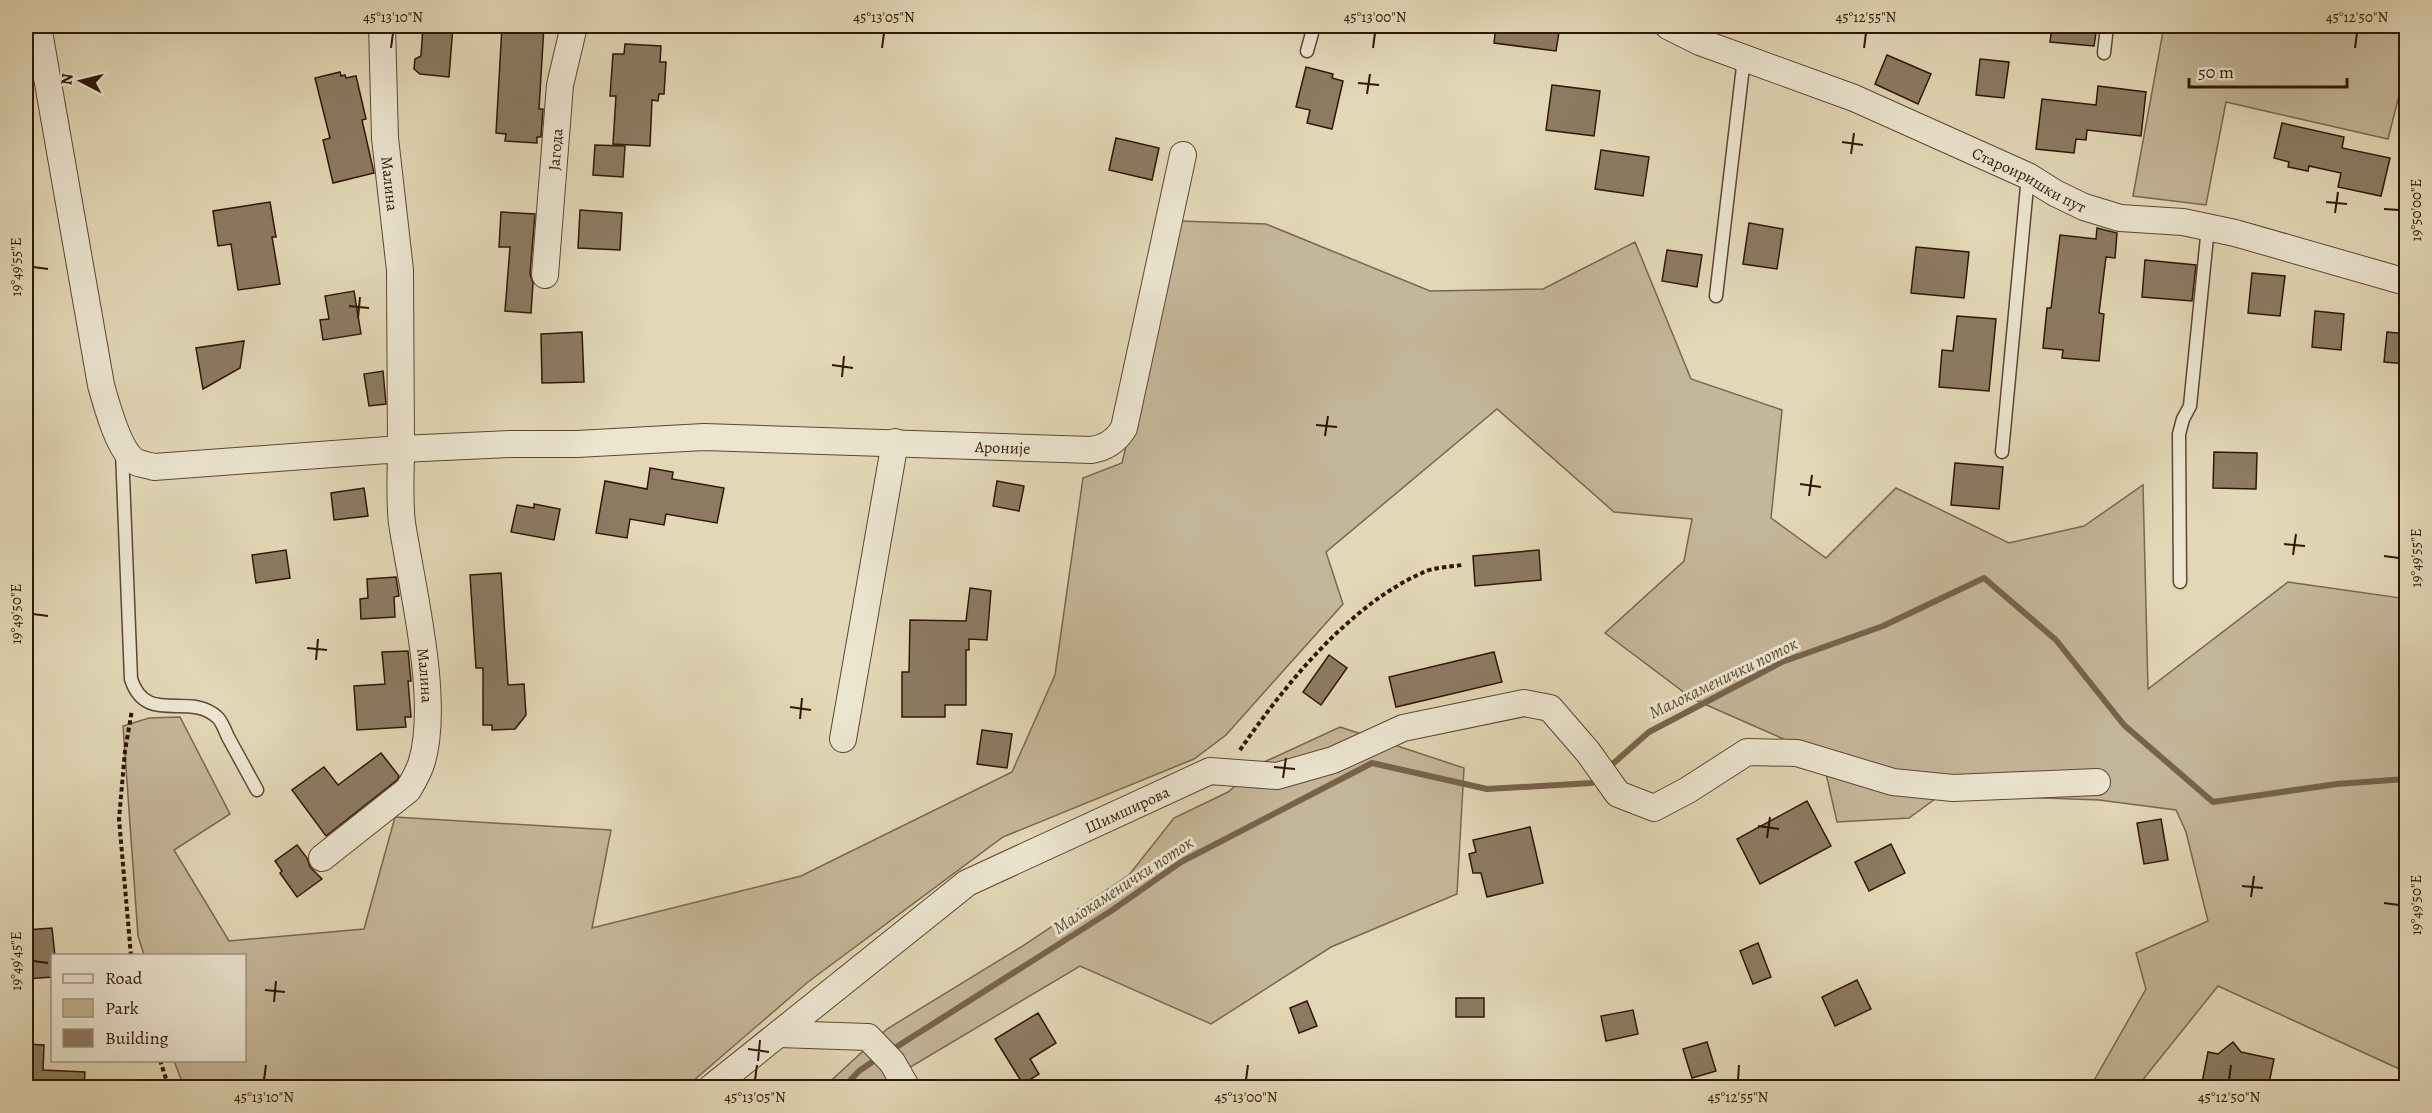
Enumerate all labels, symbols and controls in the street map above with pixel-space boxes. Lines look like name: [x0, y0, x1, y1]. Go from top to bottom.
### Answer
text: 45°13'10"N: [363, 7, 423, 27]
text: 45°13'05"N: [853, 7, 915, 27]
text: 45°13'00"N: [1343, 7, 1407, 27]
text: 45°12'55"N: [1836, 7, 1897, 27]
text: 45°12'50"N: [2326, 7, 2388, 27]
north arrow: [51, 51, 111, 111]
scale bar: [2189, 51, 2346, 89]
text: 50 m: [2198, 60, 2234, 84]
text: N: [55, 72, 79, 86]
street label: Јагода: [543, 127, 569, 171]
street label: Староиришки пут: [1968, 142, 2090, 218]
street label: Малина: [375, 155, 403, 213]
text: 19°50'00"E: [2406, 179, 2426, 241]
text: 19°49'55"E: [6, 238, 26, 296]
street label: Ароније: [973, 436, 1031, 460]
text: 19°49'55"E: [2406, 529, 2426, 587]
text: 19°49'50"E: [6, 584, 26, 644]
water label: Малокаменички поток: [1645, 632, 1801, 724]
street label: Малина: [411, 647, 438, 704]
street label: Шимширова: [1081, 781, 1174, 839]
water label: Малокаменички поток: [1048, 831, 1198, 939]
text: 19°49'50"E: [2406, 875, 2426, 935]
text: 19°49'45"E: [6, 931, 26, 991]
legend: [51, 954, 246, 1062]
text: Road: [105, 966, 143, 990]
text: Park: [105, 996, 139, 1020]
text: Building: [105, 1026, 169, 1050]
text: 45°13'10"N: [234, 1087, 294, 1107]
text: 45°13'05"N: [724, 1087, 786, 1107]
text: 45°13'00"N: [1214, 1087, 1278, 1107]
text: 45°12'55"N: [1708, 1087, 1769, 1107]
text: 45°12'50"N: [2198, 1087, 2260, 1107]

